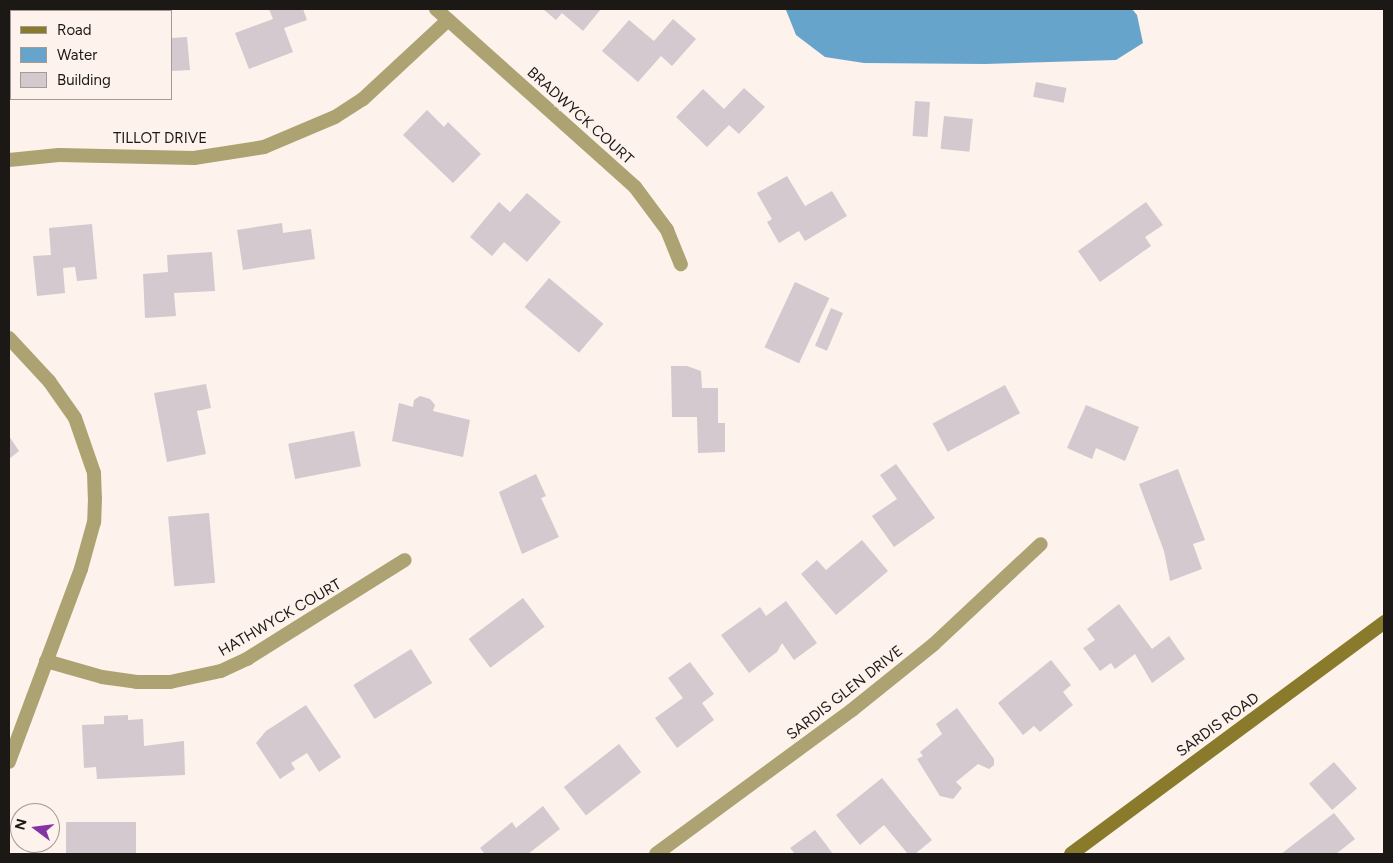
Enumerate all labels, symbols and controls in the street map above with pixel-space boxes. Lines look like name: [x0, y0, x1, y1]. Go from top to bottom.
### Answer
legend: [10, 10, 172, 100]
text: Road: [57, 21, 92, 39]
text: Water: [57, 46, 97, 64]
street label: BRADWYCK COURT: [523, 64, 637, 168]
text: Building: [57, 71, 111, 89]
street label: TILLOT DRIVE: [113, 130, 207, 148]
street label: HATHWYCK COURT: [215, 576, 345, 660]
street label: SARDIS GLEN DRIVE: [783, 642, 907, 744]
street label: SARDIS ROAD: [1173, 689, 1263, 761]
north arrow: [10, 803, 60, 853]
text: N: [11, 817, 31, 832]

